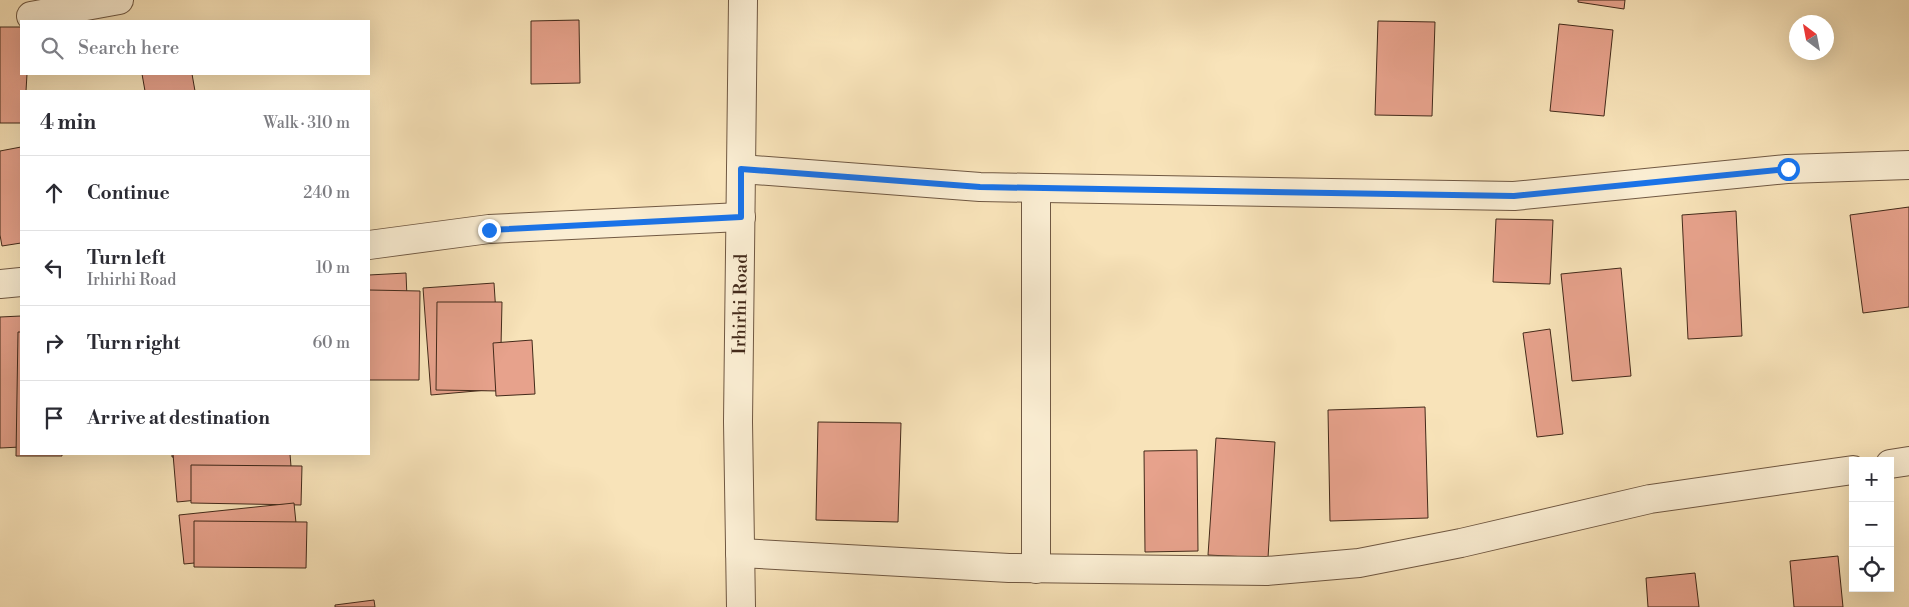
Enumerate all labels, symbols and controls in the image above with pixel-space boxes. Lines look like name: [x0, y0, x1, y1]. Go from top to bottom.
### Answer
north arrow: [1789, 15, 1834, 60]
search box: [20, 20, 370, 75]
icon: search: [38, 34, 66, 62]
text: Search here: [78, 36, 179, 60]
text: 4 min: [40, 110, 96, 136]
text: Walk · 310 m: [263, 113, 350, 133]
route start: [1777, 158, 1800, 181]
icon: ahead: [40, 179, 68, 207]
text: Continue: [87, 181, 170, 205]
text: 240 m: [303, 183, 350, 203]
route end: [478, 219, 501, 242]
text: Turn left: [87, 246, 166, 270]
street label: Irhirhi Road: [728, 253, 753, 354]
icon: left: [40, 254, 68, 282]
text: 10 m: [316, 258, 350, 278]
text: Irhirhi Road: [87, 270, 176, 290]
icon: right: [40, 329, 68, 357]
text: Turn right: [87, 331, 180, 355]
text: 60 m: [312, 333, 350, 353]
icon: arrive: [40, 404, 68, 432]
text: Arrive at destination: [87, 406, 270, 430]
map controls: [1849, 457, 1894, 592]
button: +: [1849, 457, 1894, 502]
button: −: [1849, 502, 1894, 547]
button: locate: [1849, 547, 1894, 592]

